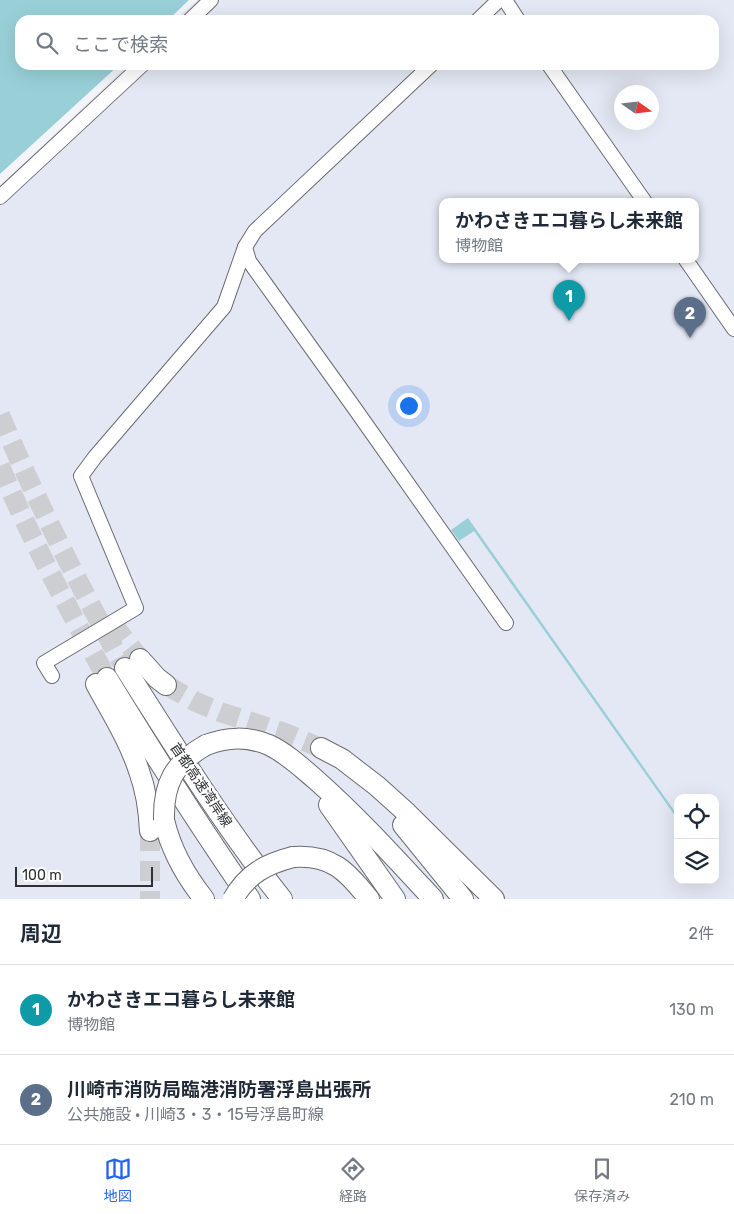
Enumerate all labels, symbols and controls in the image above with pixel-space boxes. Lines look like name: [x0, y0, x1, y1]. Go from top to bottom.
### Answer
search box: [15, 15, 719, 70]
icon: search: [33, 29, 61, 57]
text: ここで検索: [73, 33, 168, 56]
north arrow: [614, 85, 659, 130]
popup: [439, 198, 699, 263]
text: かわさきエコ暮らし未来館: [455, 209, 683, 232]
text: 博物館: [455, 236, 503, 255]
pin: 1: [553, 280, 585, 321]
pin: 2: [674, 297, 706, 338]
your location: [396, 393, 422, 419]
street label: 首都高速湾岸線: [167, 740, 235, 830]
map controls: [674, 794, 719, 884]
button: locate: [674, 794, 719, 839]
button: layers: [674, 839, 719, 884]
scale bar: [15, 864, 152, 887]
text: 100 m: [22, 867, 62, 884]
text: 周辺: [20, 921, 62, 946]
text: 2件: [689, 924, 714, 943]
text: かわさきエコ暮らし未来館: [67, 988, 295, 1011]
text: 1: [32, 1000, 40, 1019]
text: 130 m: [669, 1000, 714, 1019]
text: 博物館: [67, 1015, 115, 1034]
text: 川崎市消防局臨港消防署浮島出張所: [67, 1078, 371, 1101]
text: 2: [31, 1090, 41, 1109]
text: 210 m: [669, 1090, 714, 1109]
text: 公共施設 · 川崎3・3・15号浮島町線: [67, 1105, 324, 1124]
tab: 地図: [104, 1155, 132, 1205]
tab: 経路: [339, 1155, 367, 1205]
tab: 保存済み: [574, 1155, 630, 1205]

